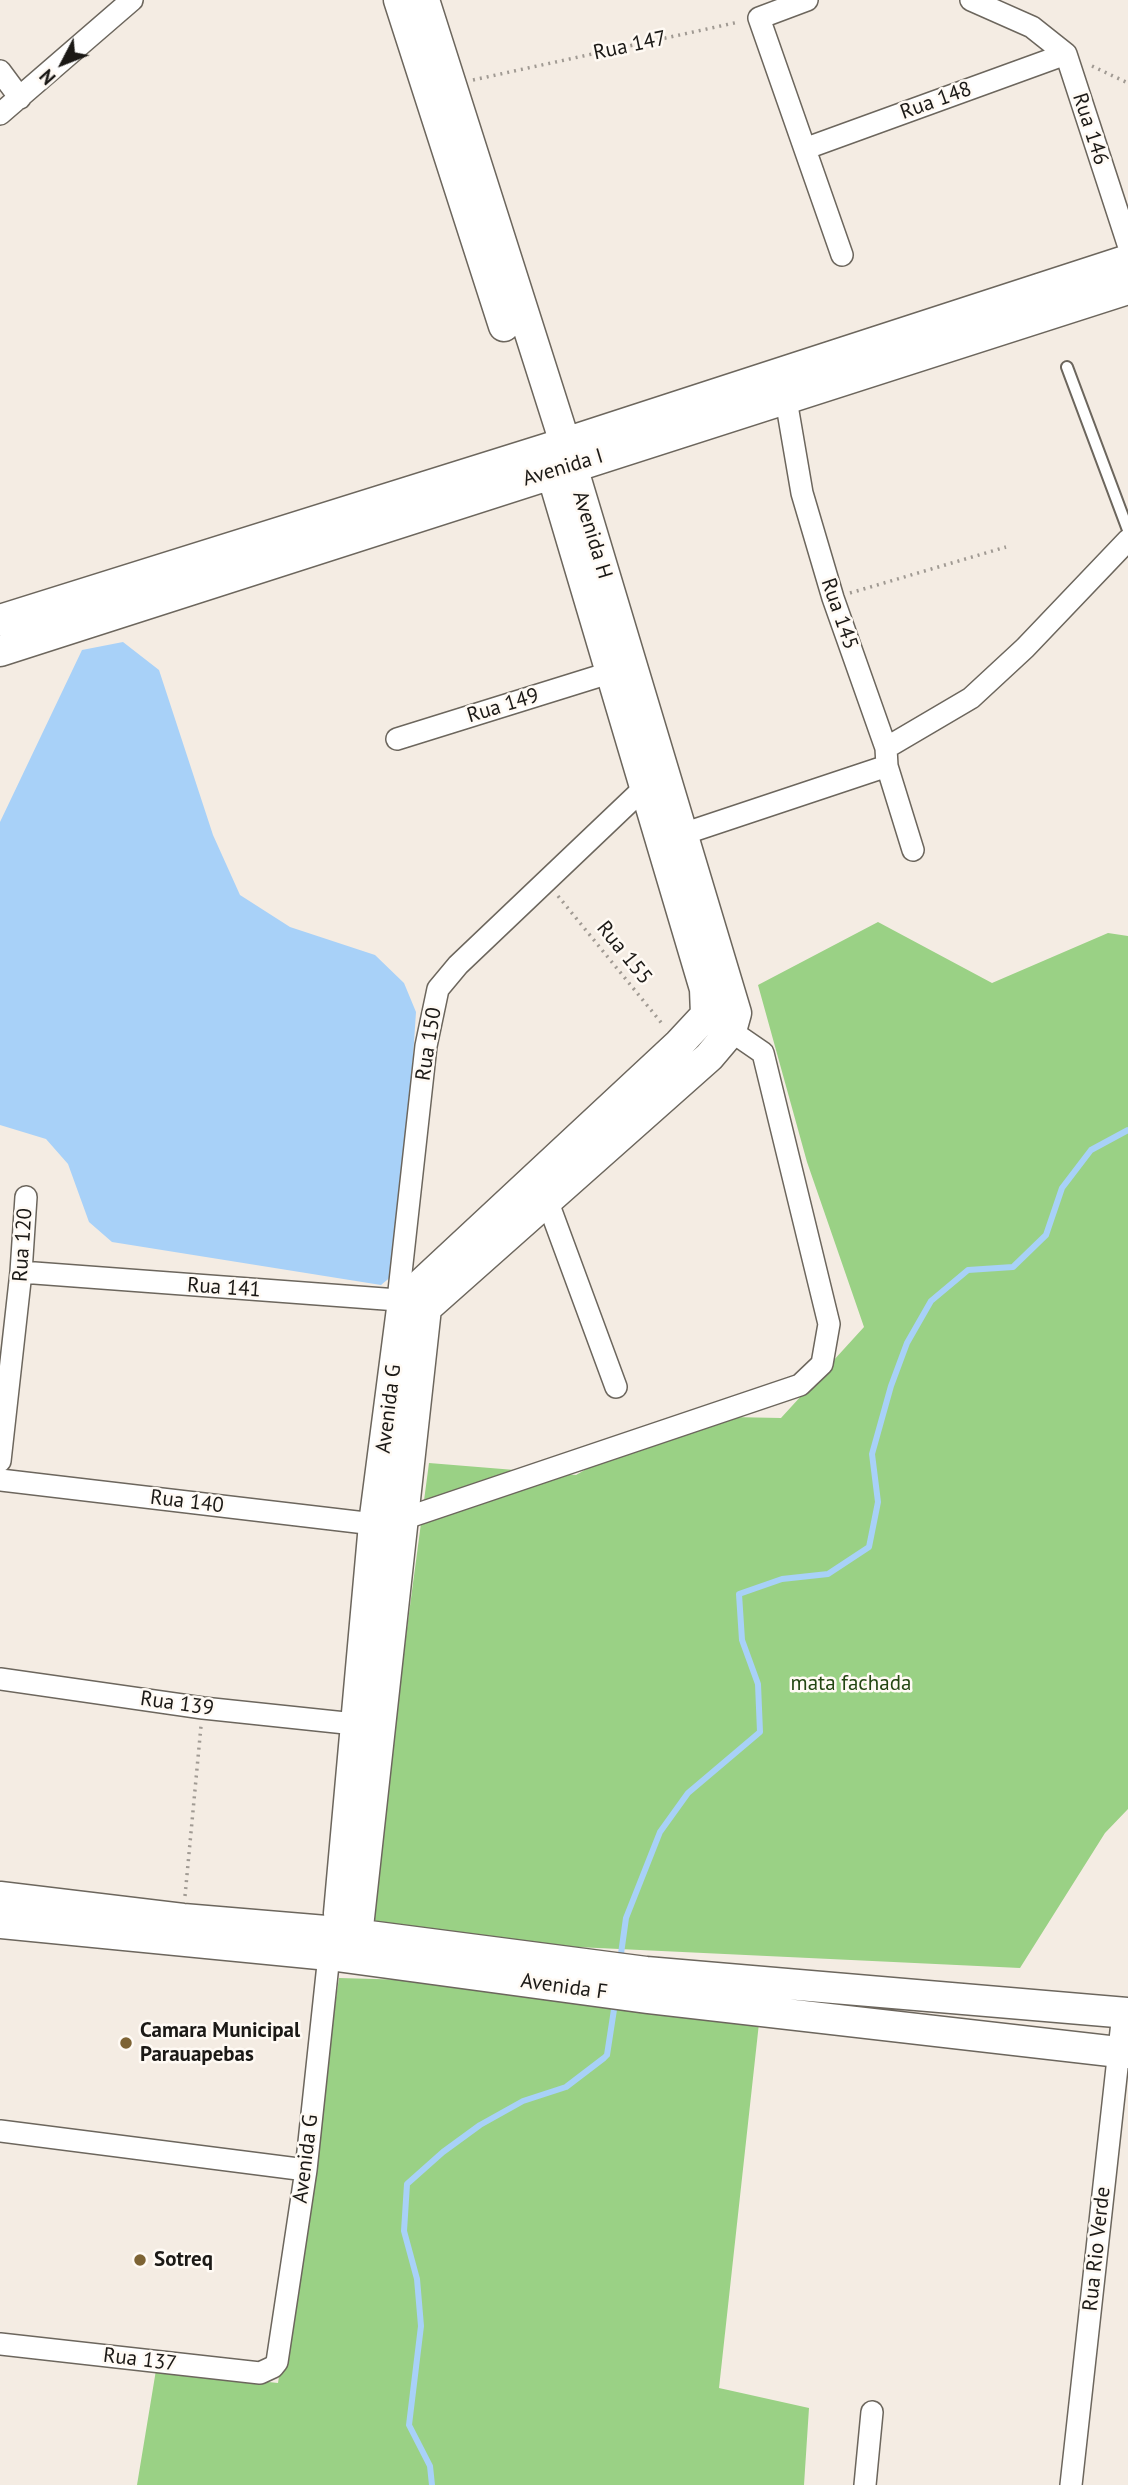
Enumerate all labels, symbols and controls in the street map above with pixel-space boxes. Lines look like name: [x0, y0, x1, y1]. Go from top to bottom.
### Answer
street label: Rua 147: [591, 26, 669, 66]
north arrow: [28, 28, 98, 98]
text: N: [34, 64, 60, 90]
street label: Rua 148: [897, 77, 975, 125]
street label: Rua 146: [1067, 90, 1113, 168]
street label: Avenida I: [520, 444, 606, 492]
street label: Avenida H: [567, 488, 617, 582]
street label: Rua 145: [815, 575, 863, 653]
street label: Rua 149: [464, 683, 542, 729]
street label: Rua 155: [591, 916, 657, 990]
street label: Rua 150: [411, 1006, 447, 1082]
street label: Rua 120: [8, 1207, 38, 1283]
street label: Rua 141: [186, 1273, 262, 1303]
street label: Avenida G: [371, 1363, 407, 1455]
street label: Rua 140: [149, 1485, 225, 1519]
park label: mata fachada: [791, 1671, 911, 1697]
street label: Rua 139: [139, 1686, 215, 1722]
street label: Avenida F: [519, 1968, 609, 2006]
place label: Camara Municipal Parauapebas: [140, 2018, 300, 2068]
marker: Camara Municipal Parauapebas: [118, 2035, 134, 2051]
street label: Avenida G: [288, 2113, 324, 2205]
street label: Rua Rio Verde: [1078, 2185, 1116, 2313]
place label: Sotreq: [154, 2247, 213, 2273]
marker: Sotreq: [132, 2252, 148, 2268]
street label: Rua 137: [102, 2343, 178, 2377]

